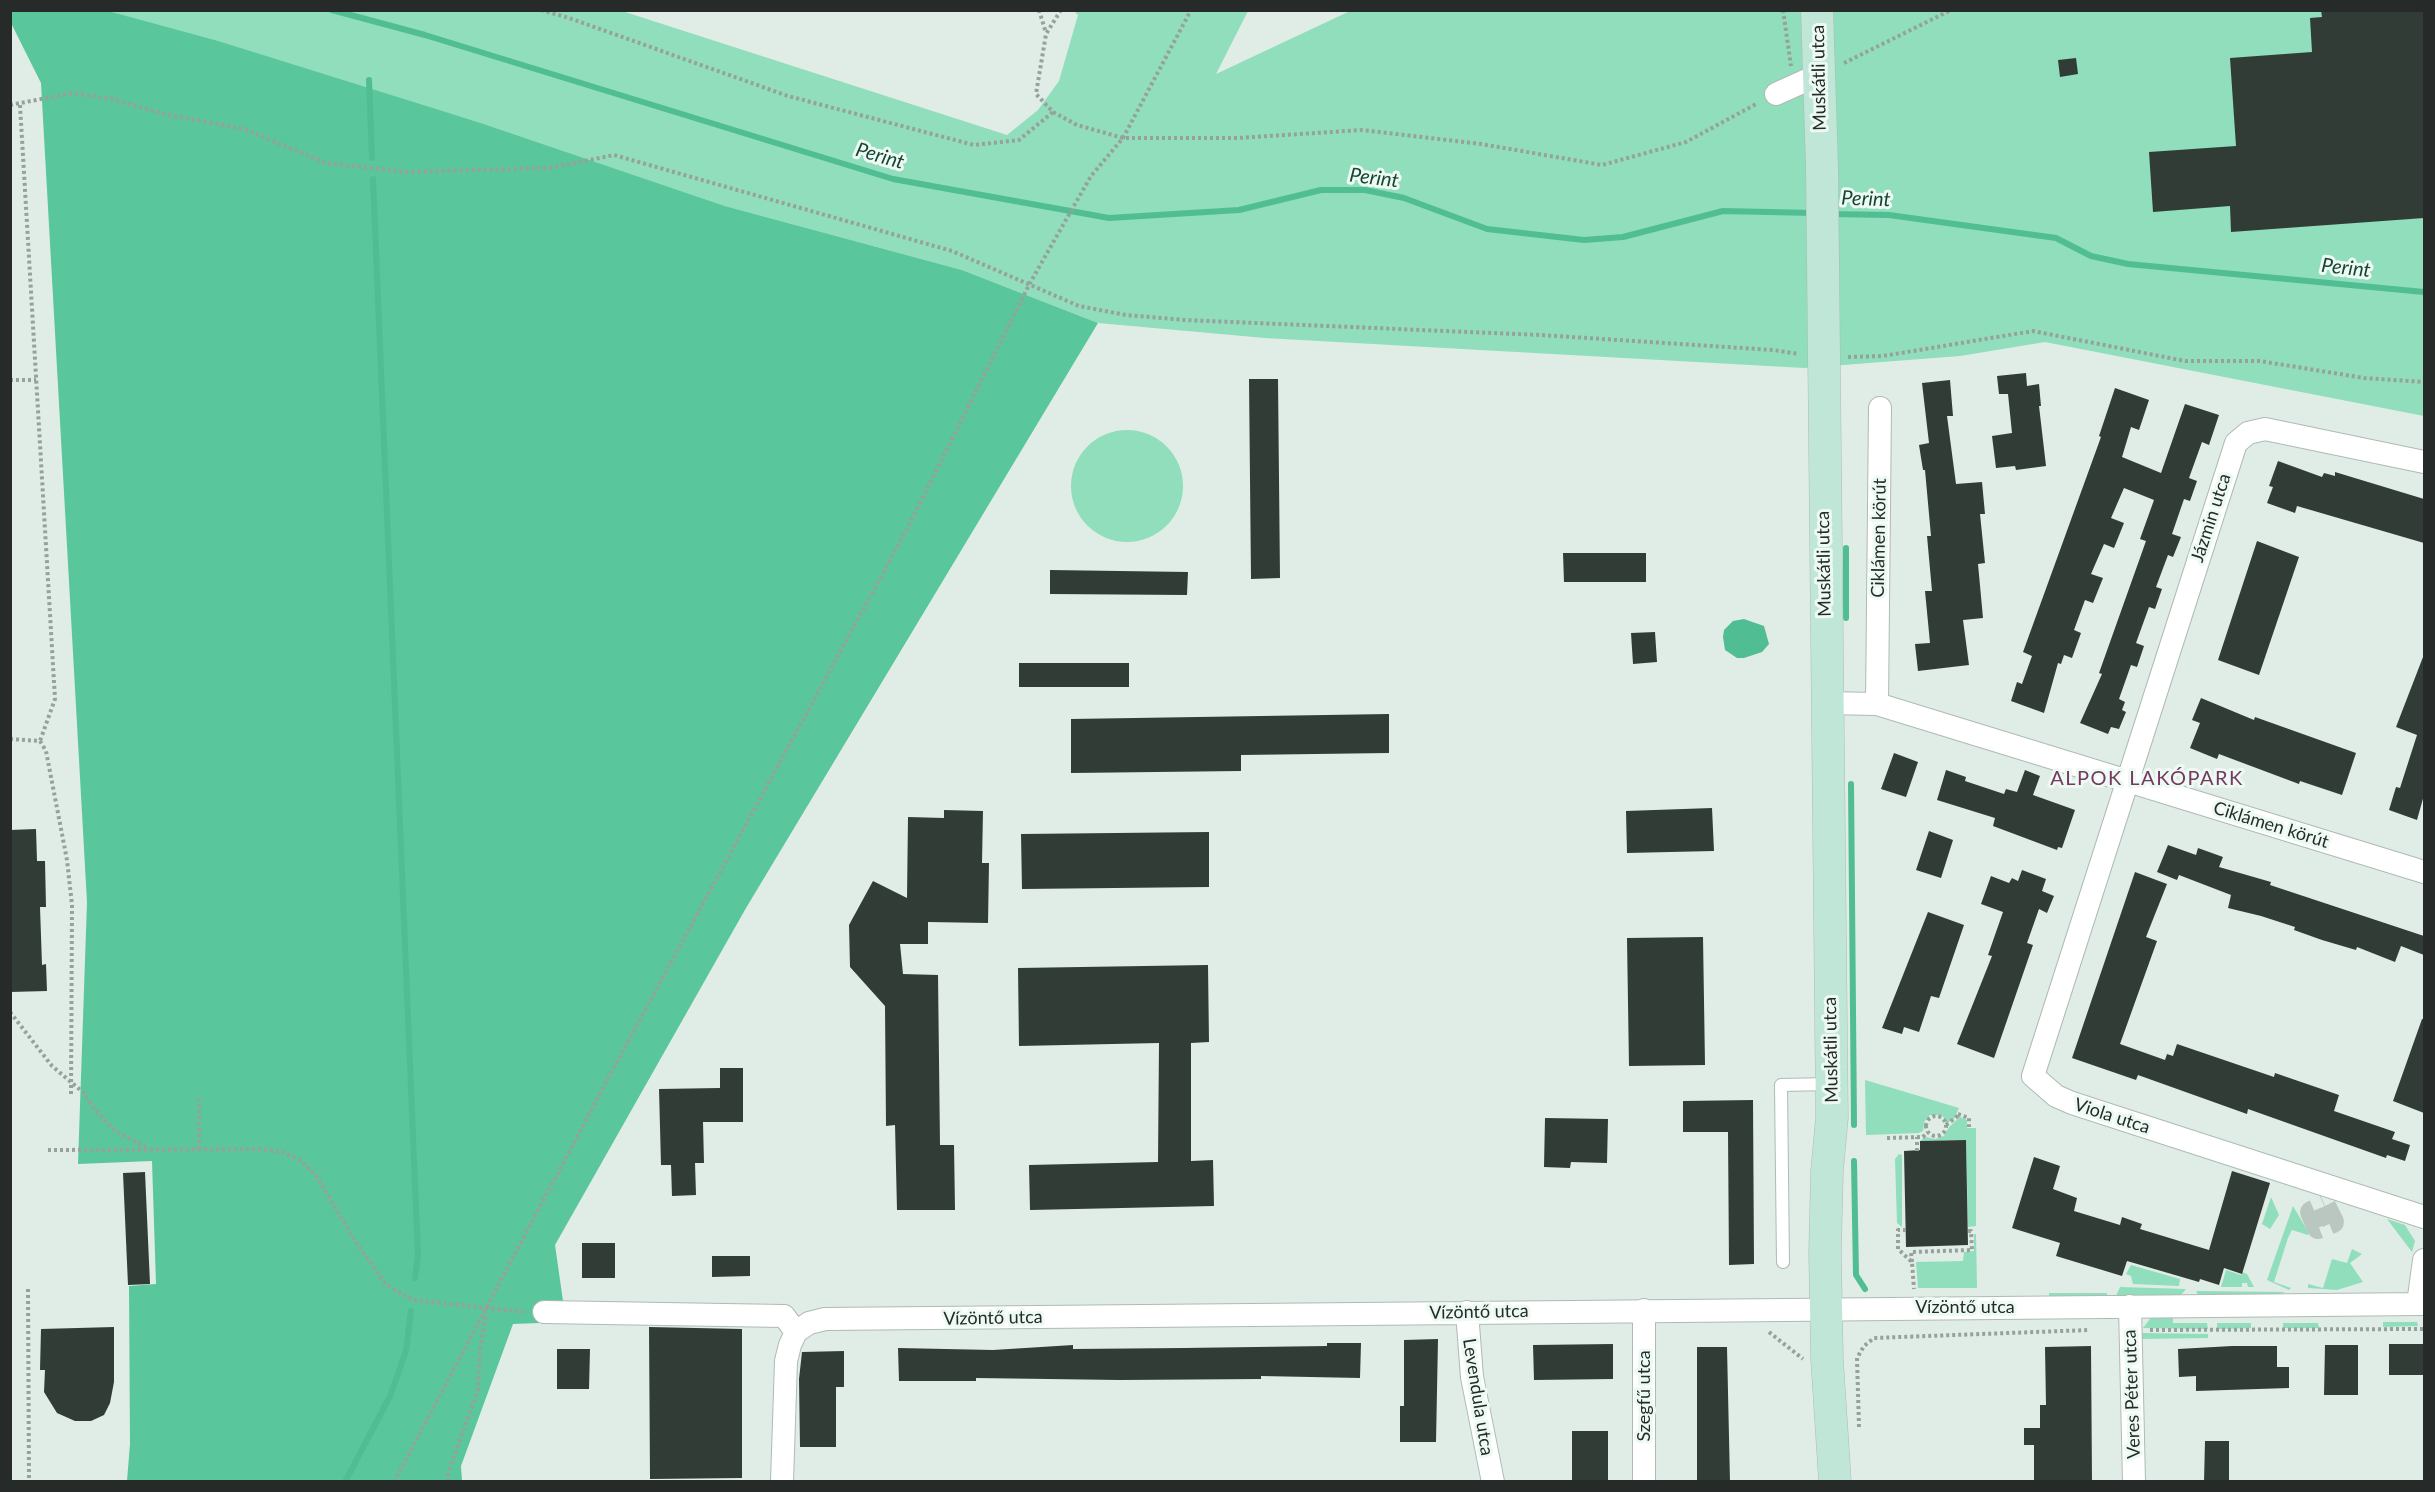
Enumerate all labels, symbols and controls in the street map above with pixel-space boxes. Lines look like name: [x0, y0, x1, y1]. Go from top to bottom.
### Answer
street label: Muskátli utca: [1807, 25, 1831, 131]
water label: Perint: [853, 138, 907, 174]
water label: Perint: [1348, 163, 1400, 193]
water label: Perint: [1841, 186, 1891, 212]
water label: Perint: [2320, 253, 2372, 283]
street label: Jázmin utca: [2187, 471, 2235, 565]
street label: Ciklámen körút: [1867, 478, 1891, 598]
street label: Muskátli utca: [1812, 511, 1836, 617]
district label: ALPOK LAKÓPARK: [2050, 767, 2244, 791]
street label: Ciklámen körút: [2211, 797, 2331, 853]
street label: Muskátli utca: [1819, 997, 1843, 1103]
street label: Viola utca: [2071, 1094, 2153, 1138]
street label: Vízöntő utca: [1915, 1296, 2015, 1318]
street label: Vízöntő utca: [1429, 1300, 1529, 1324]
street label: Vízöntő utca: [943, 1306, 1043, 1330]
street label: Veres Péter utca: [2119, 1329, 2145, 1459]
street label: Levendula utca: [1458, 1337, 1498, 1457]
street label: Szegfű utca: [1633, 1350, 1655, 1442]

